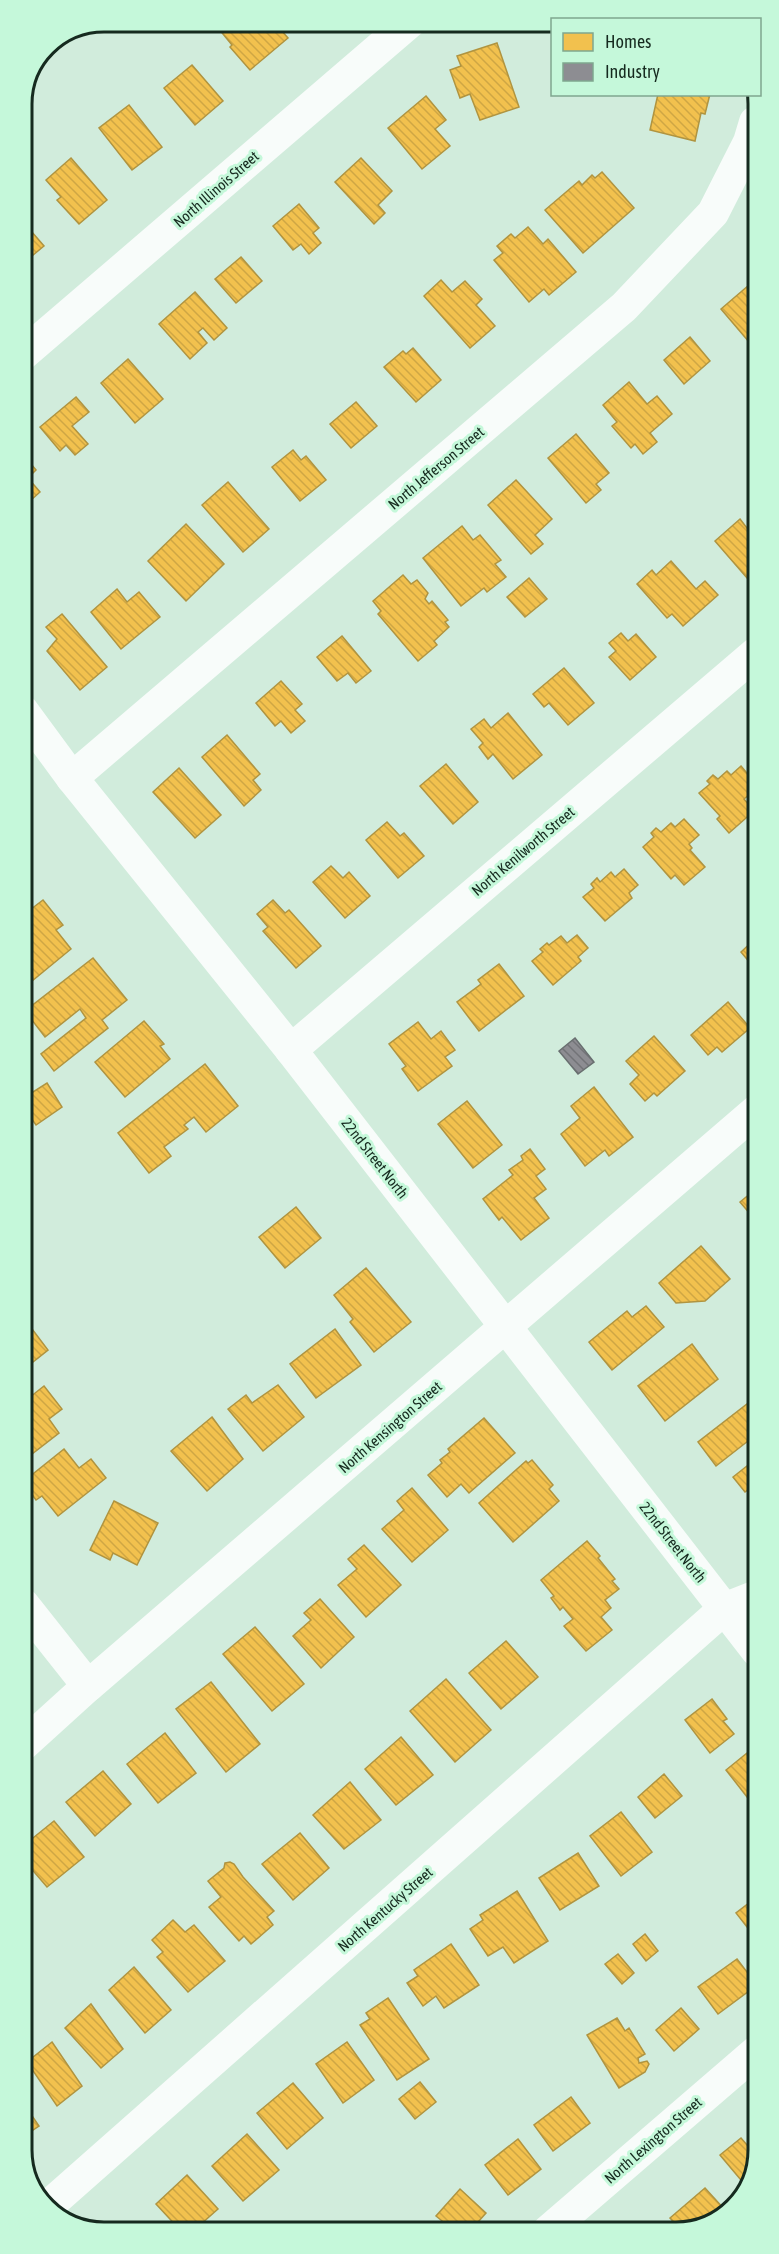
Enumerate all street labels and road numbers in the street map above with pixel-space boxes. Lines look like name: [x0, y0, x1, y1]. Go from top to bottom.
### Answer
street label: North Illinois Street: [170, 147, 262, 231]
street label: North Jefferson Street: [385, 423, 487, 513]
street label: North Kenilworth Street: [468, 803, 578, 899]
street label: 22nd Street North: [338, 1114, 412, 1202]
street label: North Kensington Street: [335, 1378, 445, 1476]
street label: 22nd Street North: [636, 1498, 710, 1586]
street label: North Kentucky Street: [334, 1863, 436, 1955]
street label: North Lexington Street: [601, 2093, 705, 2187]

